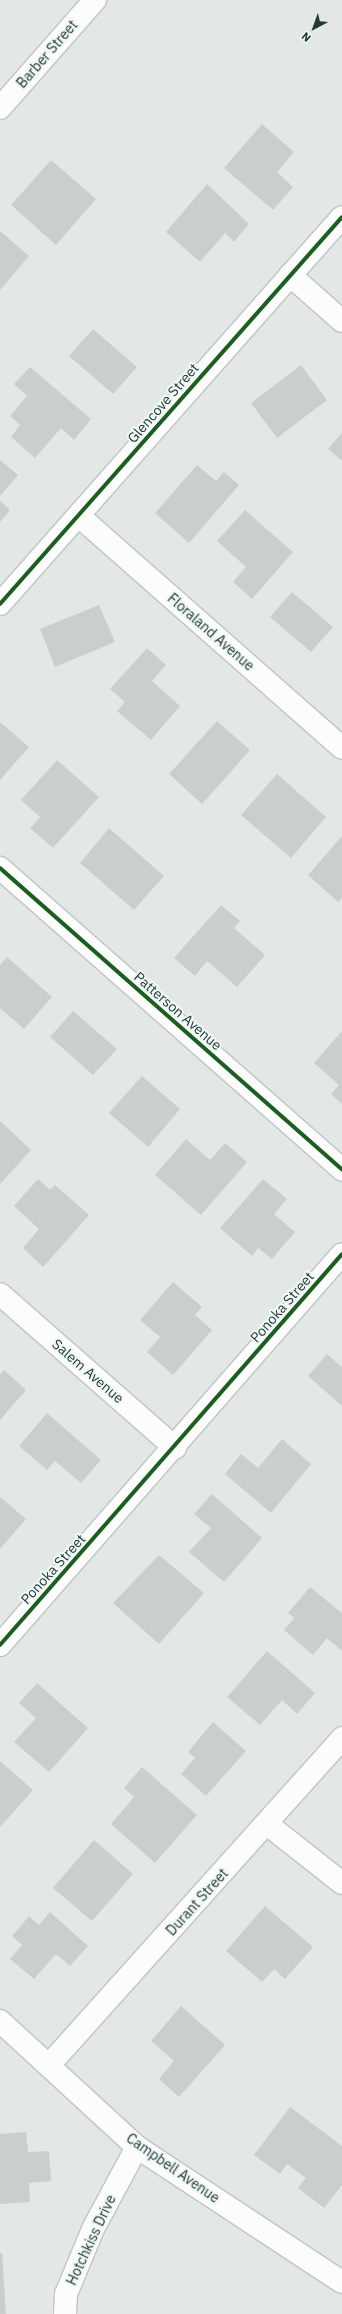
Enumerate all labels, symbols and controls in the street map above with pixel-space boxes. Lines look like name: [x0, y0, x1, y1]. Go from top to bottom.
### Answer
north arrow: [294, 8, 334, 48]
street label: Barber Street: [13, 17, 81, 91]
text: N: [299, 29, 314, 45]
street label: Glencove Street: [124, 360, 202, 446]
street label: Floraland Avenue: [164, 590, 258, 674]
street label: Patterson Avenue: [131, 968, 225, 1054]
street label: Ponoka Street: [247, 1268, 317, 1346]
street label: Salem Avenue: [49, 1335, 127, 1407]
street label: Ponoka Street: [17, 1531, 89, 1607]
street label: Durant Street: [162, 1865, 232, 1939]
street label: Campbell Avenue: [123, 2130, 223, 2206]
street label: Hotchkiss Drive: [63, 2192, 119, 2288]

